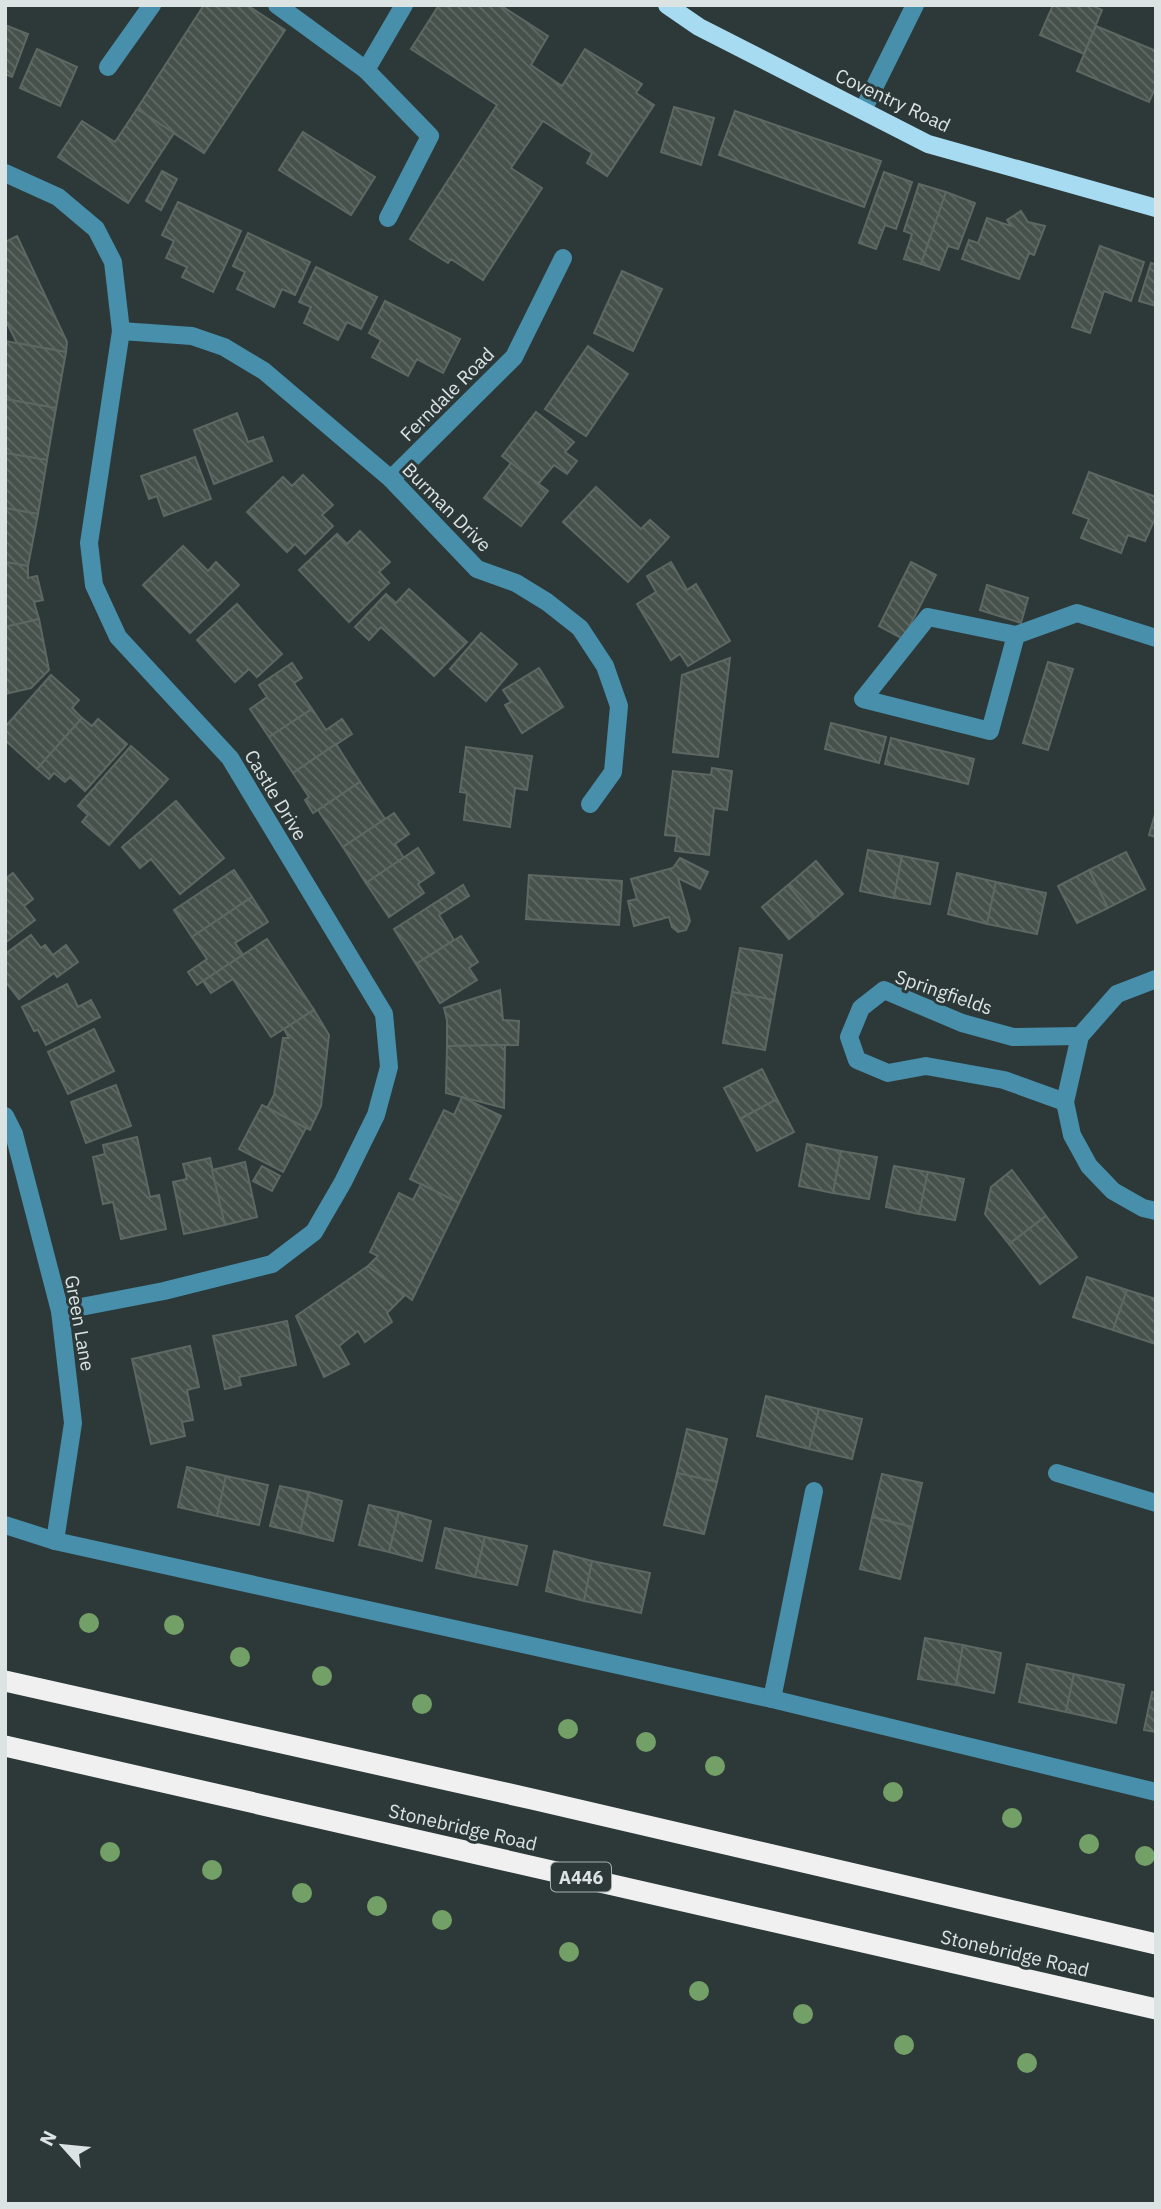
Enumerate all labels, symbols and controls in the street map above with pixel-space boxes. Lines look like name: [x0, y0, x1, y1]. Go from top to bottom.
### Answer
street label: Coventry Road: [832, 63, 954, 137]
street label: Ferndale Road: [395, 342, 499, 446]
street label: Burman Drive: [397, 457, 497, 557]
street label: Castle Drive: [239, 745, 313, 845]
street label: Springfields: [892, 964, 996, 1020]
street label: Green Lane: [60, 1273, 100, 1373]
street label: Stonebridge Road: [386, 1798, 540, 1856]
road number: A446: [551, 1863, 611, 1892]
street label: Stonebridge Road: [938, 1924, 1092, 1982]
north arrow: [28, 2111, 98, 2181]
text: N: [34, 2127, 62, 2150]

